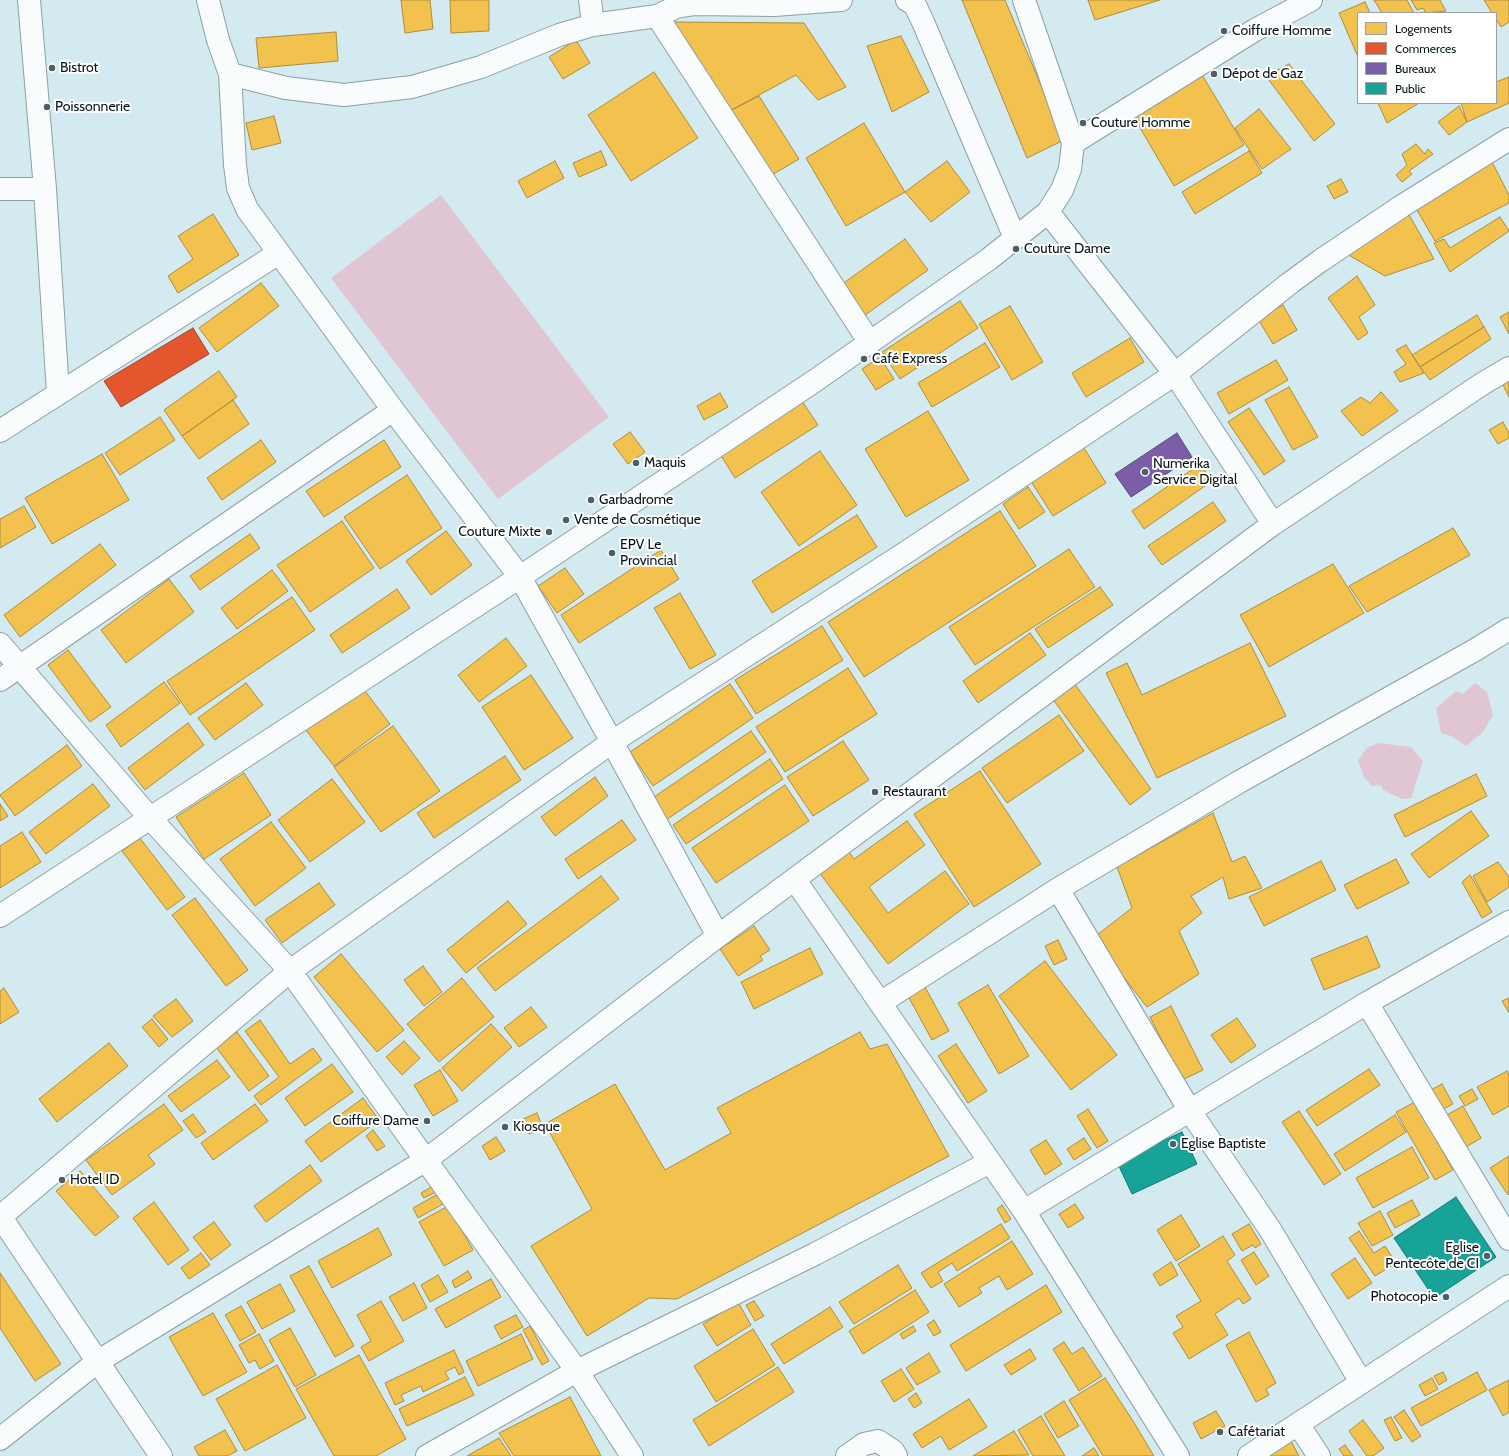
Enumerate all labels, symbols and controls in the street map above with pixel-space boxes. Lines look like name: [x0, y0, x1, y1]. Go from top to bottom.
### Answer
legend: [1357, 12, 1497, 104]
text: Logements: [1395, 21, 1452, 36]
place label: Coiffure Homme: [1232, 23, 1331, 39]
marker: Coiffure Homme: [1219, 26, 1229, 36]
text: Commerces: [1395, 41, 1456, 56]
place label: Bistrot: [60, 60, 98, 76]
text: Bureaux: [1395, 61, 1436, 76]
marker: Bistrot: [47, 63, 57, 73]
place label: Dépot de Gaz: [1222, 66, 1303, 82]
marker: Dépot de Gaz: [1209, 69, 1219, 79]
text: Public: [1395, 81, 1426, 96]
place label: Poissonnerie: [55, 99, 130, 115]
marker: Poissonnerie: [42, 102, 52, 112]
place label: Couture Homme: [1091, 115, 1190, 131]
marker: Couture Homme: [1078, 118, 1088, 128]
place label: Couture Dame: [1024, 241, 1110, 257]
marker: Couture Dame: [1011, 244, 1021, 254]
place label: Café Express: [872, 351, 947, 367]
marker: Café Express: [859, 354, 869, 364]
place label: Maquis: [644, 455, 686, 471]
place label: Numerika Service Digital: [1153, 456, 1237, 488]
marker: Maquis: [631, 458, 641, 468]
marker: Numerika Service Digital: [1140, 467, 1150, 477]
place label: Garbadrome: [599, 492, 673, 508]
marker: Garbadrome: [586, 495, 596, 505]
place label: Vente de Cosmétique: [574, 512, 701, 528]
marker: Vente de Cosmétique: [561, 515, 571, 525]
place label: Couture Mixte: [458, 524, 541, 540]
marker: Couture Mixte: [544, 527, 554, 537]
place label: EPV Le Provincial: [620, 537, 677, 570]
marker: EPV Le Provincial: [607, 548, 617, 558]
place label: Restaurant: [883, 784, 946, 800]
marker: Restaurant: [870, 787, 880, 797]
place label: Coiffure Dame: [333, 1113, 419, 1129]
marker: Coiffure Dame: [422, 1116, 432, 1126]
place label: Kiosque: [513, 1119, 560, 1135]
marker: Kiosque: [500, 1122, 510, 1132]
place label: Eglise Baptiste: [1181, 1136, 1266, 1152]
marker: Eglise Baptiste: [1168, 1139, 1178, 1149]
place label: Hotel ID: [70, 1172, 119, 1188]
marker: Hotel ID: [57, 1175, 67, 1185]
place label: Eglise Pentecôte de CI: [1385, 1240, 1479, 1272]
marker: Eglise Pentecôte de CI: [1482, 1251, 1492, 1261]
place label: Photocopie: [1371, 1289, 1438, 1305]
marker: Photocopie: [1441, 1292, 1451, 1302]
place label: Cafétariat: [1228, 1424, 1285, 1440]
marker: Cafétariat: [1215, 1427, 1225, 1437]

